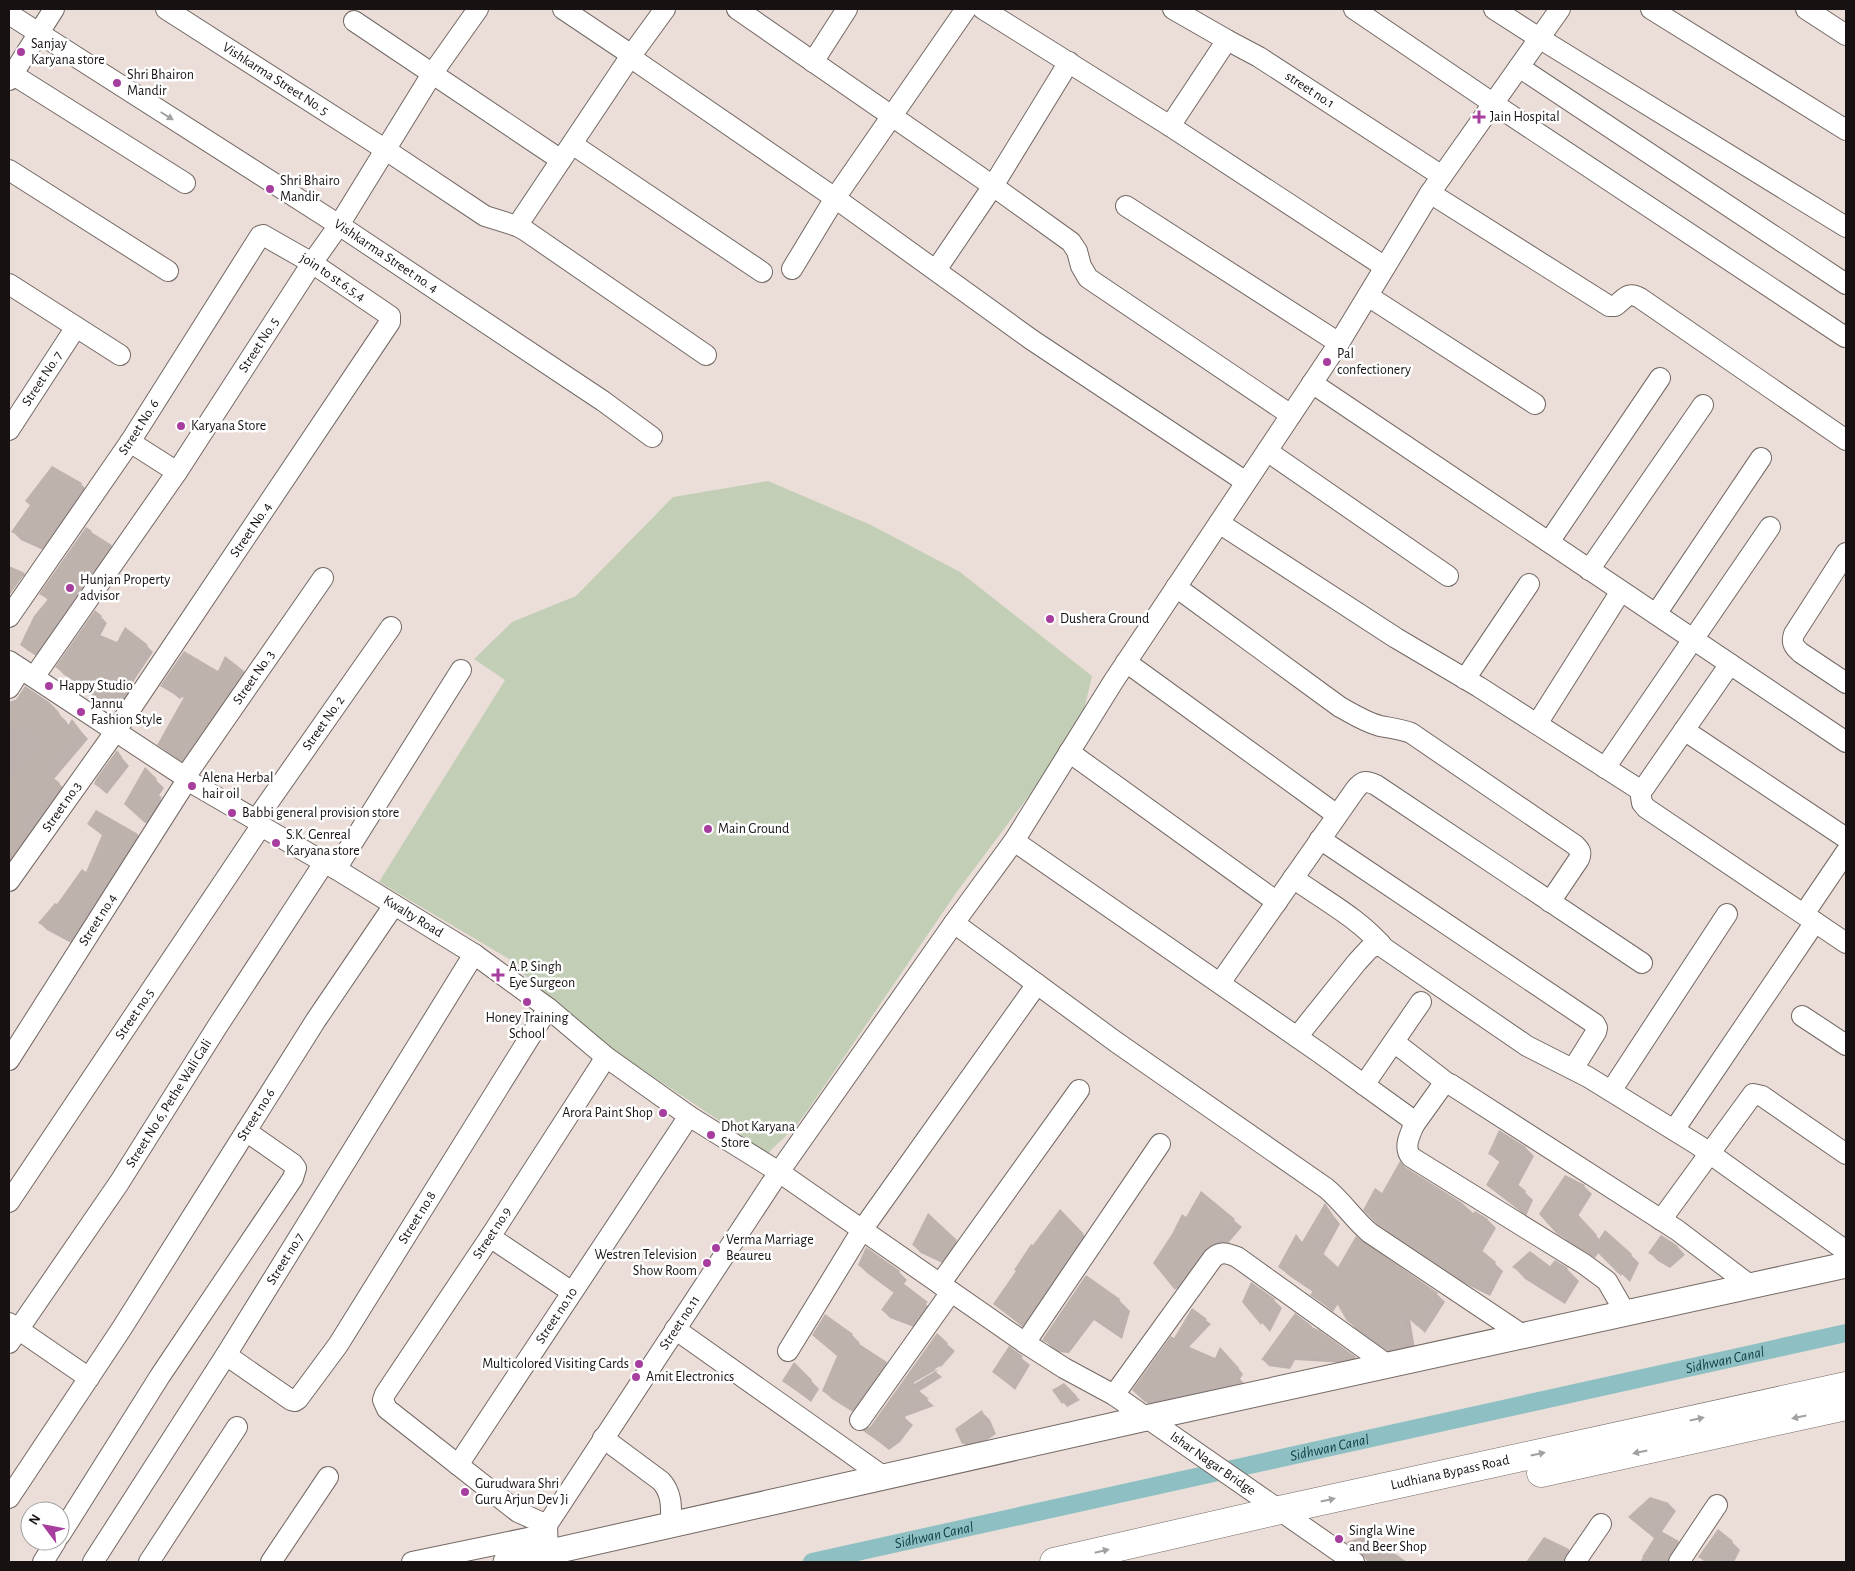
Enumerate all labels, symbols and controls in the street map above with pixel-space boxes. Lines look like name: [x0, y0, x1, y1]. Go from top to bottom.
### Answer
place label: Sanjay Karyana store: [31, 37, 105, 67]
street label: Vishkarma Street No. 5: [220, 40, 331, 118]
marker: Sanjay Karyana store: [15, 46, 27, 58]
place label: Shri Bhairon Mandir: [127, 68, 194, 98]
street label: street no.1: [1283, 69, 1337, 111]
marker: Shri Bhairon Mandir: [111, 77, 123, 89]
marker: Jain Hospital: [1472, 110, 1486, 124]
place label: Jain Hospital: [1490, 110, 1560, 124]
one-way arrow: [160, 111, 174, 121]
place label: Shri Bhairo Mandir: [280, 174, 340, 204]
marker: Shri Bhairo Mandir: [264, 183, 276, 195]
street label: Vishkarma Street no. 4: [331, 217, 441, 296]
street label: join to st.6,5,4: [298, 251, 368, 304]
street label: Street No. 5: [236, 315, 282, 375]
place label: Pal confectionery: [1337, 347, 1411, 377]
street label: Street No. 7: [19, 349, 65, 409]
marker: Pal confectionery: [1321, 356, 1333, 368]
street label: Street No. 6: [116, 397, 162, 458]
place label: Karyana Store: [191, 419, 266, 433]
marker: Karyana Store: [175, 420, 187, 432]
street label: Street No. 4: [228, 500, 275, 560]
place label: Hunjan Property advisor: [80, 573, 170, 603]
marker: Hunjan Property advisor: [64, 582, 76, 594]
place label: Dushera Ground: [1060, 612, 1149, 626]
marker: Dushera Ground: [1044, 613, 1056, 625]
street label: Street No. 3: [230, 648, 278, 707]
place label: Happy Studio: [59, 679, 133, 693]
marker: Happy Studio: [43, 680, 55, 692]
street label: Street No. 2: [300, 694, 347, 753]
place label: Jannu Fashion Style: [91, 697, 162, 727]
marker: Jannu Fashion Style: [75, 706, 87, 718]
place label: Alena Herbal hair oil: [202, 771, 273, 801]
street label: Street no.3: [40, 779, 84, 835]
marker: Alena Herbal hair oil: [186, 780, 198, 792]
place label: Babbi general provision store: [242, 806, 399, 820]
marker: Babbi general provision store: [226, 807, 238, 819]
place label: Main Ground: [718, 822, 789, 836]
marker: Main Ground: [702, 823, 714, 835]
place label: S.K. Genreal Karyana store: [286, 828, 360, 858]
marker: S.K. Genreal Karyana store: [270, 837, 282, 849]
street label: Street no.4: [76, 891, 120, 948]
street label: Kwalty Road: [381, 893, 445, 940]
place label: A.P. Singh Eye Surgeon: [509, 960, 575, 990]
marker: A.P. Singh Eye Surgeon: [491, 968, 505, 982]
street label: Street no.5: [113, 986, 157, 1042]
marker: Honey Training School: [521, 996, 533, 1008]
place label: Honey Training School: [486, 1011, 569, 1041]
street label: Street No 6, Pethe Wali Gali: [123, 1037, 214, 1170]
street label: Street no.6: [235, 1086, 278, 1143]
place label: Arora Paint Shop: [562, 1106, 653, 1120]
marker: Arora Paint Shop: [657, 1107, 669, 1119]
place label: Dhot Karyana Store: [721, 1120, 796, 1150]
marker: Dhot Karyana Store: [705, 1129, 717, 1141]
street label: Street no.8: [396, 1189, 439, 1246]
street label: Street no.9: [470, 1205, 514, 1261]
street label: Street no.7: [264, 1231, 307, 1287]
place label: Verma Marriage Beaureu: [726, 1233, 814, 1263]
marker: Verma Marriage Beaureu: [710, 1242, 722, 1254]
place label: Westren Television Show Room: [594, 1248, 697, 1278]
marker: Westren Television Show Room: [701, 1257, 713, 1269]
street label: Street no.10: [533, 1285, 580, 1346]
street label: Street no.11: [657, 1293, 703, 1352]
water label: Sidhwan Canal: [1684, 1344, 1766, 1376]
place label: Multicolored Visiting Cards: [482, 1357, 629, 1371]
marker: Multicolored Visiting Cards: [633, 1358, 645, 1370]
place label: Amit Electronics: [646, 1370, 734, 1384]
marker: Amit Electronics: [630, 1371, 642, 1383]
one-way arrow: [1791, 1413, 1806, 1421]
one-way arrow: [1689, 1415, 1704, 1423]
street label: Ishar Nagar Bridge: [1168, 1429, 1258, 1498]
water label: Sidhwan Canal: [1289, 1431, 1371, 1463]
one-way arrow: [1632, 1448, 1647, 1456]
one-way arrow: [1530, 1450, 1546, 1458]
street label: Ludhiana Bypass Road: [1389, 1453, 1511, 1493]
place label: Gurudwara Shri Guru Arjun Dev Ji: [475, 1477, 568, 1507]
marker: Gurudwara Shri Guru Arjun Dev Ji: [459, 1486, 471, 1498]
one-way arrow: [1320, 1496, 1335, 1504]
north arrow: [20, 1501, 70, 1551]
text: N: [26, 1512, 43, 1527]
water label: Sidhwan Canal: [893, 1519, 975, 1551]
place label: Singla Wine and Beer Shop: [1349, 1524, 1427, 1554]
marker: Singla Wine and Beer Shop: [1333, 1533, 1345, 1545]
one-way arrow: [1094, 1547, 1109, 1555]

